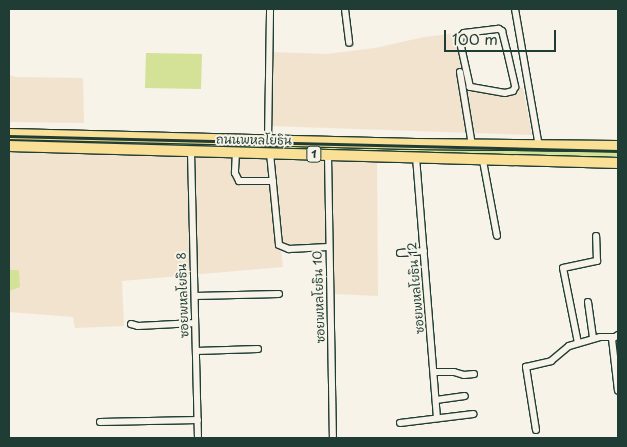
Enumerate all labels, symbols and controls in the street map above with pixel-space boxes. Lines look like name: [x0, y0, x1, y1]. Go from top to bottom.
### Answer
scale bar: [447, 20, 560, 52]
text: 100 m: [452, 27, 498, 50]
street label: ถนนพหลโยธิน: [216, 132, 292, 148]
road number: 1: [305, 146, 323, 162]
street label: ซอยพหลโยธิน 12: [405, 242, 427, 334]
street label: ซอยพหลโยธิน 10: [310, 251, 328, 343]
street label: ซอยพหลโยธิน 8: [174, 252, 192, 338]

